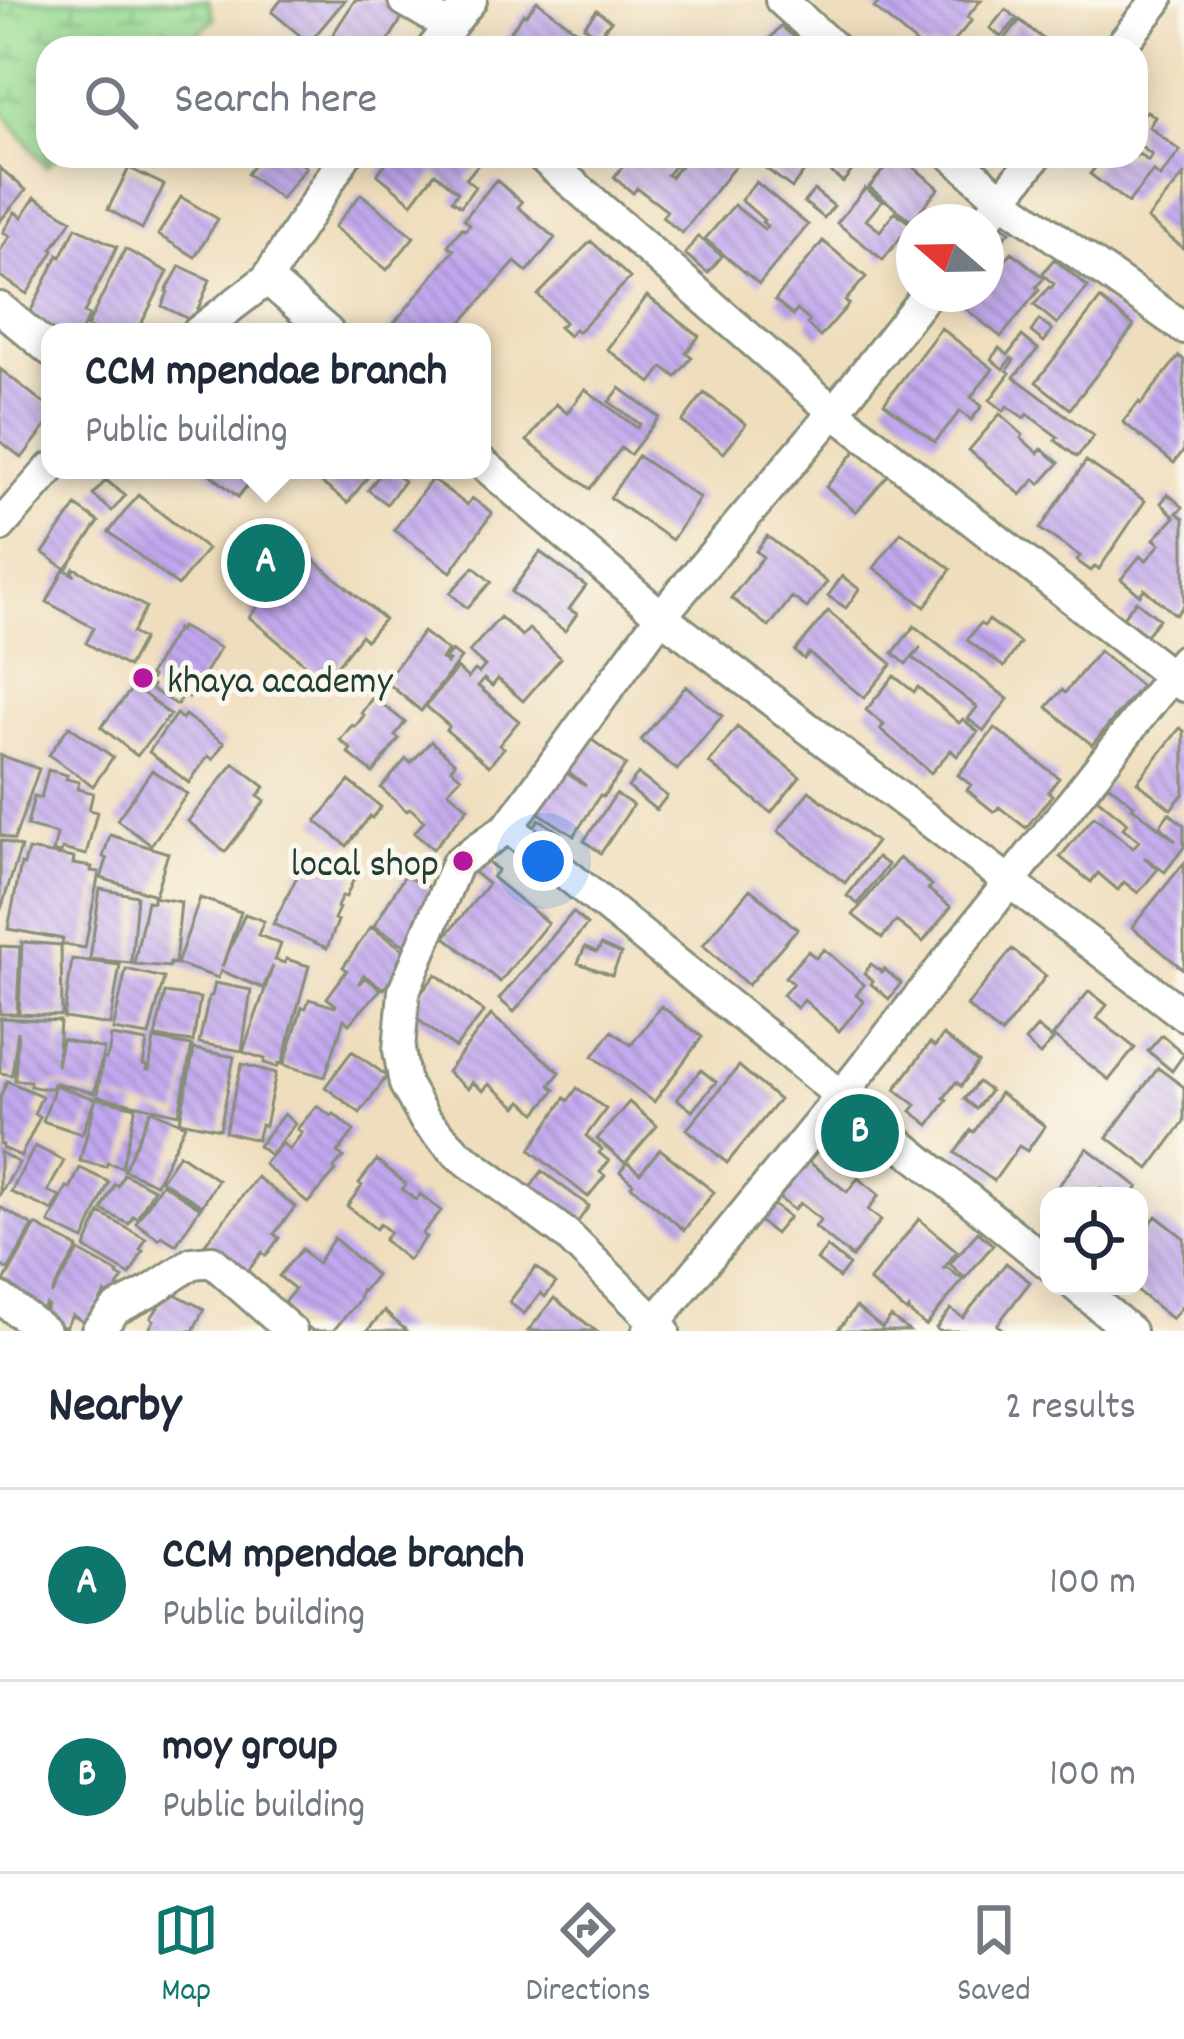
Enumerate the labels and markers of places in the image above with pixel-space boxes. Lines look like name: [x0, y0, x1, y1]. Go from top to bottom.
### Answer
pin: A: [227, 518, 305, 608]
place label: khaya academy: [167, 657, 394, 712]
marker: khaya academy: [130, 665, 156, 691]
place label: local shop: [291, 840, 439, 895]
marker: local shop: [450, 848, 476, 874]
pin: B: [821, 1088, 899, 1178]

